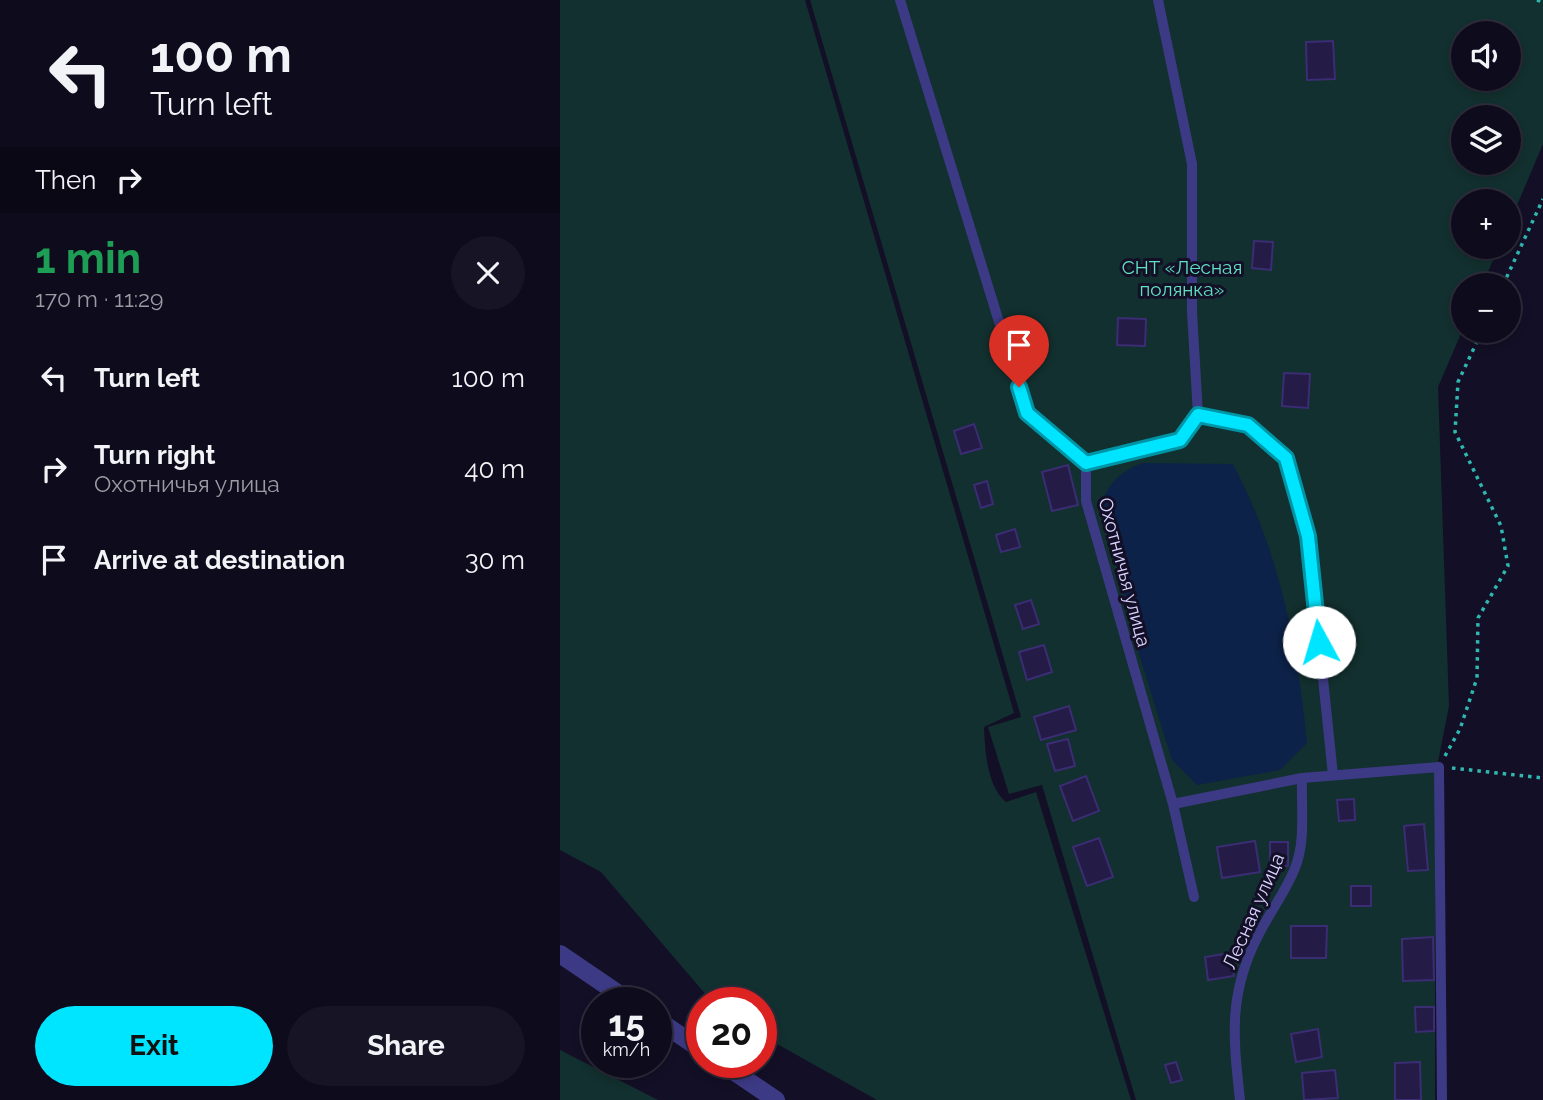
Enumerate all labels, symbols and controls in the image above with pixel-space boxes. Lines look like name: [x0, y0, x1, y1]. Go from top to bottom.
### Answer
map controls: [1451, 21, 1521, 343]
button: sound: [1451, 21, 1521, 91]
text: 100 m: [150, 26, 292, 83]
icon: left: [35, 28, 126, 119]
text: Turn left: [150, 85, 272, 122]
button: layers: [1451, 105, 1521, 175]
icon: right: [110, 161, 148, 199]
text: Then: [35, 165, 96, 195]
button: +: [1451, 189, 1521, 259]
text: 1 min: [35, 234, 141, 283]
button: close: [451, 236, 525, 310]
park label: СНТ «Лесная полянка»: [1122, 256, 1242, 300]
button: −: [1451, 273, 1521, 343]
text: 170 m · 11:29: [35, 285, 164, 312]
pin: [989, 315, 1049, 387]
icon: arrive: [1000, 326, 1038, 364]
icon: left: [35, 359, 73, 397]
text: Turn left: [94, 363, 200, 393]
text: 100 m: [452, 363, 525, 393]
text: Turn right: [94, 440, 215, 470]
icon: right: [35, 450, 73, 488]
text: 40 m: [464, 454, 525, 484]
text: Охотничья улица: [94, 470, 280, 497]
street label: Охотничья улица: [1095, 495, 1155, 649]
icon: arrive: [35, 541, 73, 579]
text: Arrive at destination: [94, 545, 345, 575]
text: 30 m: [465, 545, 525, 575]
position arrow: [1282, 605, 1356, 679]
street label: Лесная улица: [1218, 850, 1288, 972]
speed limit sign: 20: [686, 987, 777, 1078]
text: 15: [608, 1003, 645, 1044]
button: Exit: [35, 1006, 273, 1086]
button: Share: [287, 1006, 525, 1086]
text: km/h: [603, 1039, 650, 1060]

